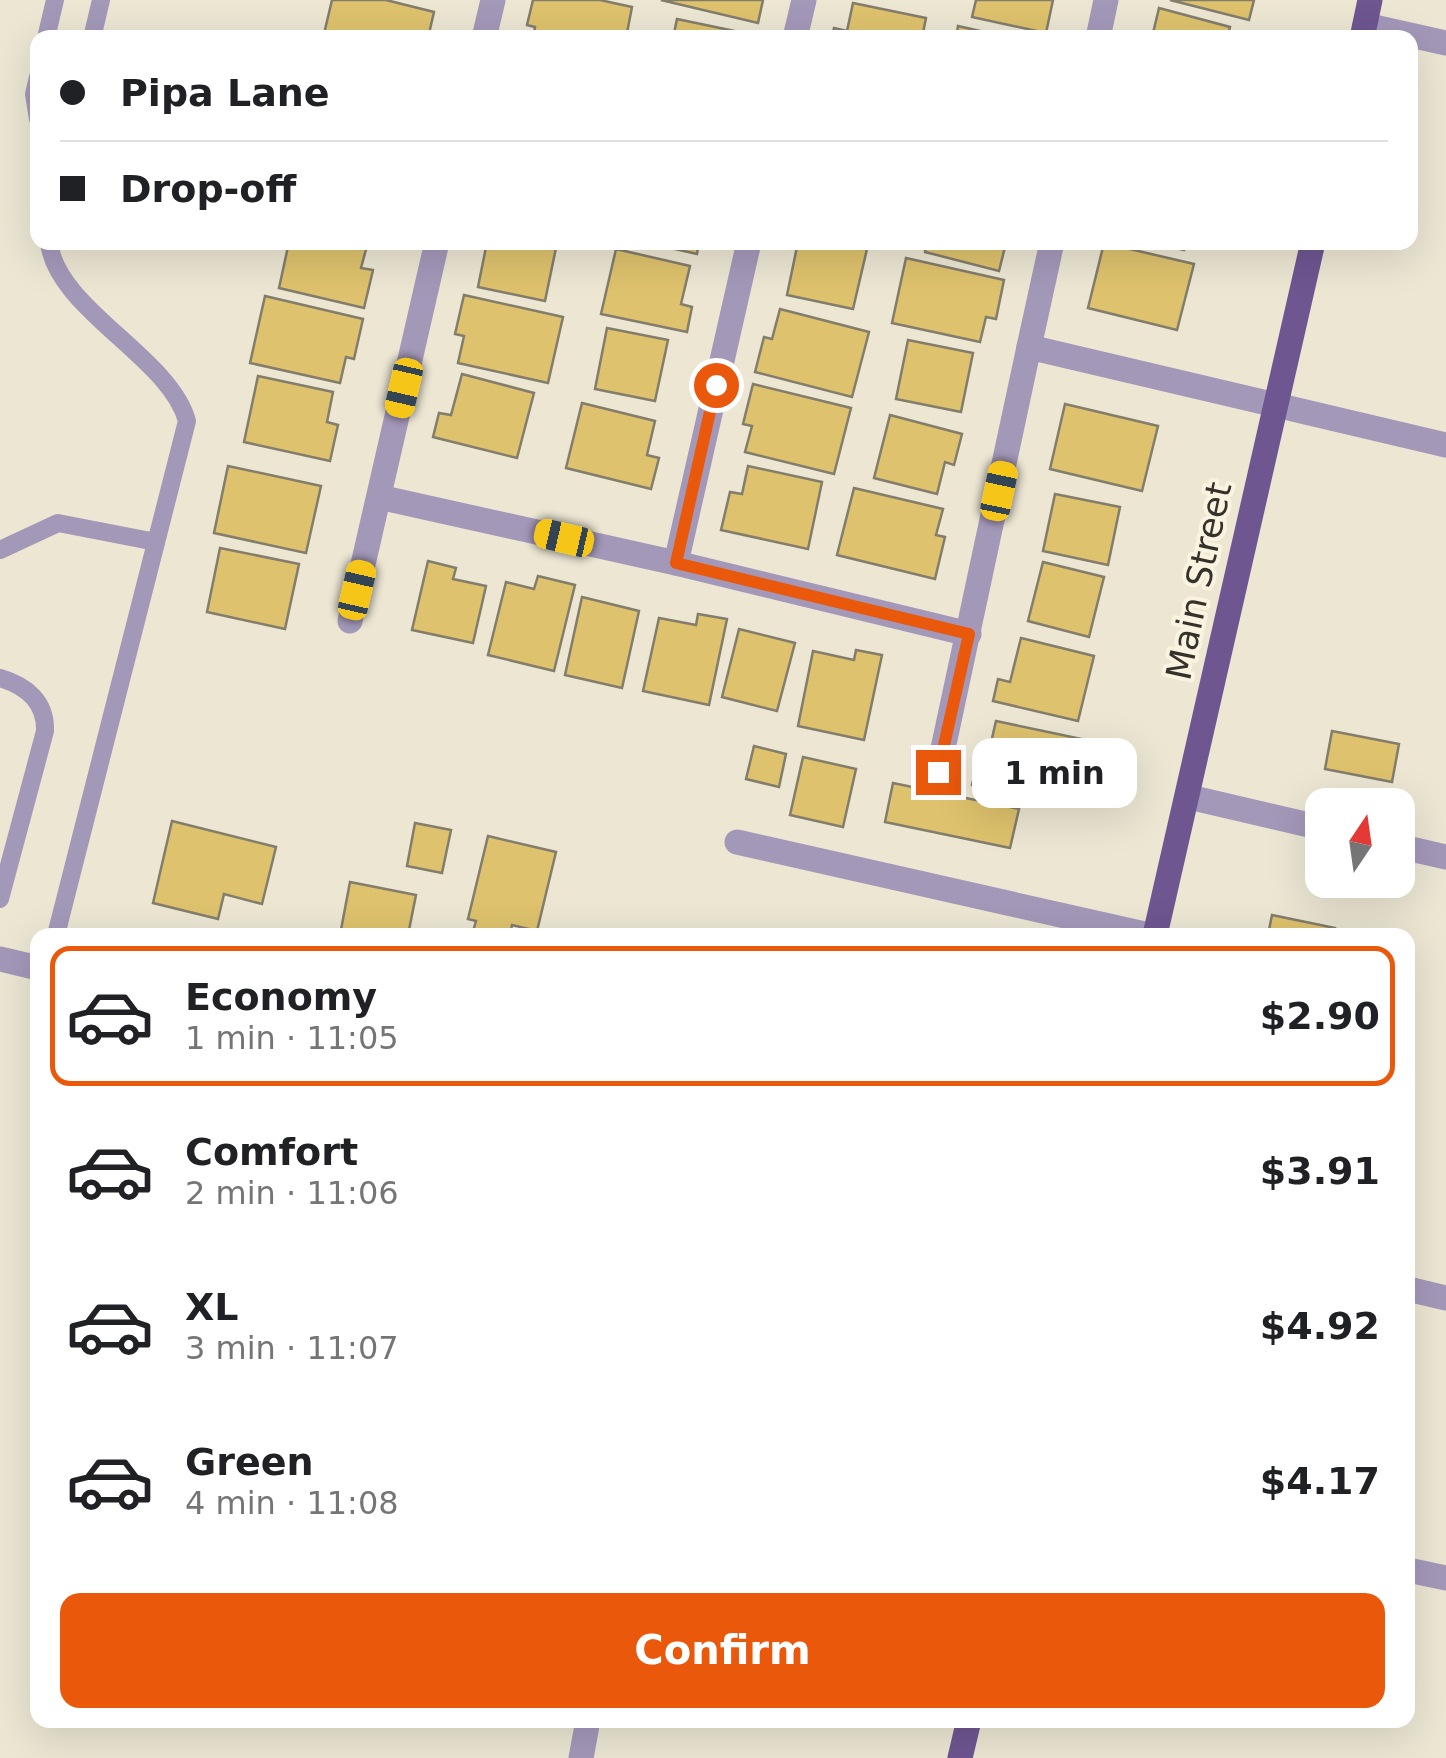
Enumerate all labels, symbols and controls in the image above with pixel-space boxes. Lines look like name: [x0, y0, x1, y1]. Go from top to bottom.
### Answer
text: Pipa Lane: [120, 71, 330, 115]
text: Drop-off: [120, 167, 296, 211]
car: [383, 355, 425, 421]
route start: [694, 363, 739, 408]
car: [978, 459, 1020, 523]
street label: Main Street: [1159, 479, 1239, 683]
car: [531, 517, 597, 559]
car: [336, 557, 378, 623]
callout: 1 min: [973, 737, 1138, 807]
route end: [916, 750, 961, 795]
text: 1 min: [1004, 754, 1105, 792]
north arrow: [1305, 788, 1415, 898]
map controls: [1305, 788, 1415, 898]
icon: car: [65, 971, 155, 1061]
text: Economy: [185, 975, 377, 1019]
text: $2.90: [1260, 994, 1380, 1038]
text: 1 min · 11:05: [185, 1019, 399, 1057]
icon: car: [65, 1126, 155, 1216]
text: Comfort: [185, 1130, 358, 1174]
text: $3.91: [1260, 1149, 1380, 1193]
text: 2 min · 11:06: [185, 1174, 399, 1212]
icon: car: [65, 1281, 155, 1371]
text: XL: [185, 1285, 239, 1329]
text: $4.92: [1260, 1304, 1380, 1348]
text: 3 min · 11:07: [185, 1329, 399, 1367]
icon: car: [65, 1436, 155, 1526]
text: Green: [185, 1440, 314, 1484]
text: $4.17: [1260, 1459, 1380, 1503]
text: 4 min · 11:08: [185, 1484, 399, 1522]
button: Confirm: [60, 1593, 1385, 1708]

